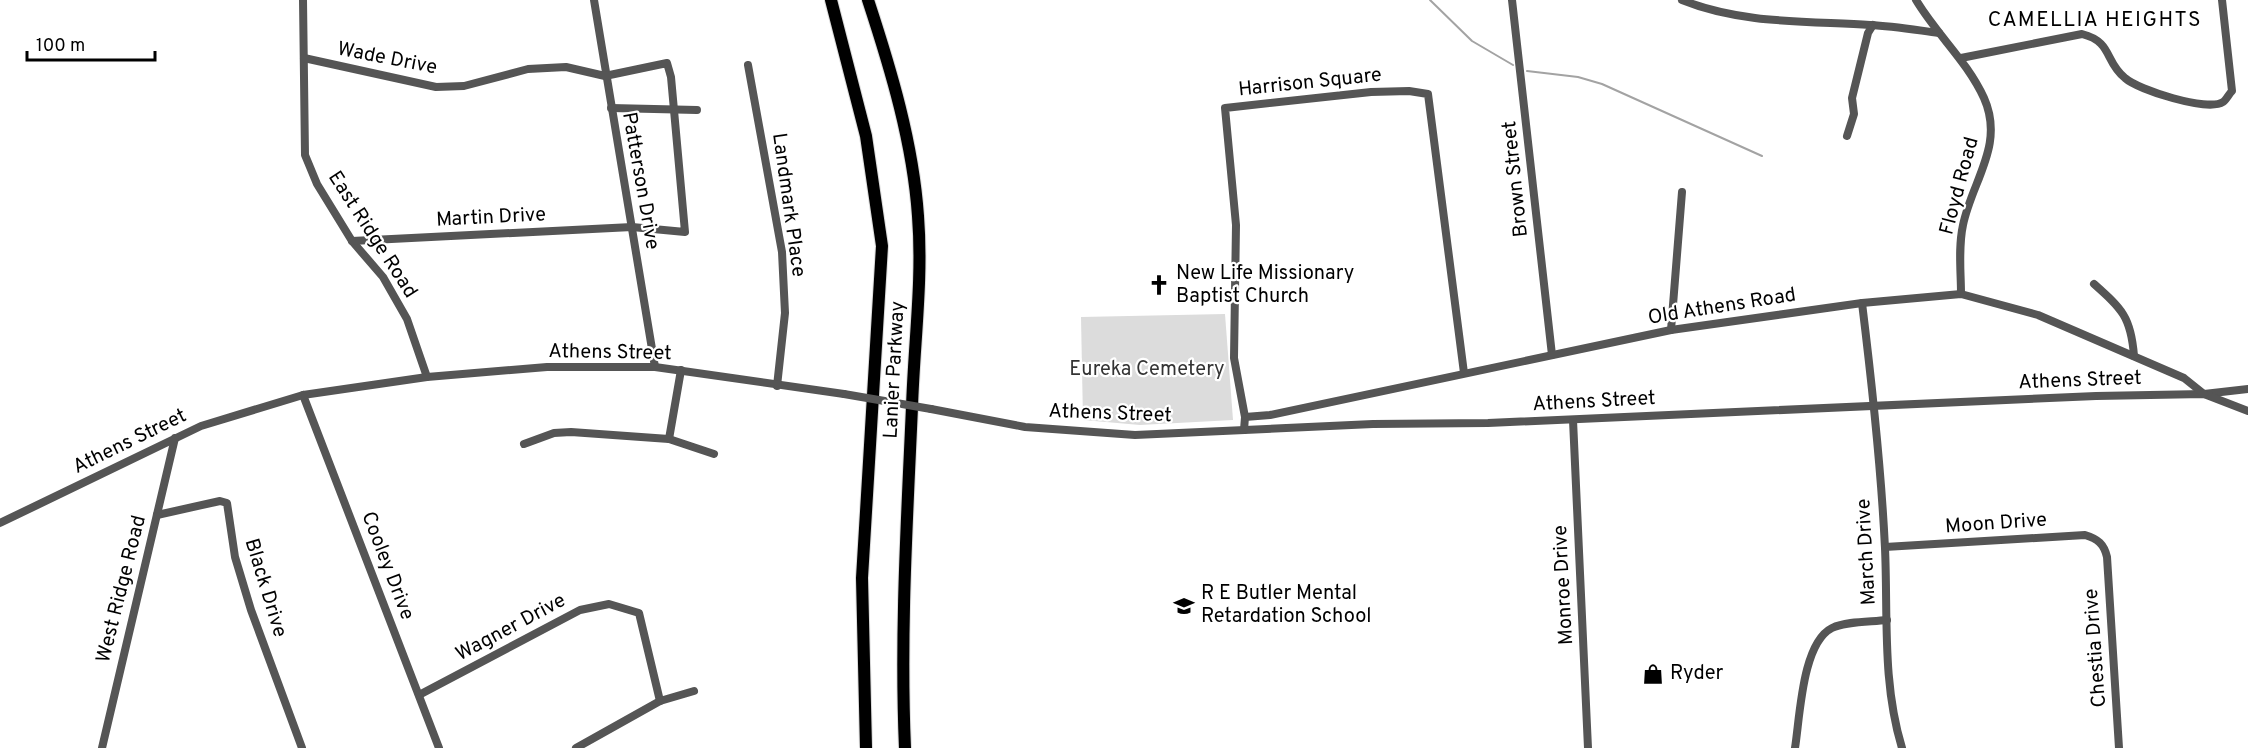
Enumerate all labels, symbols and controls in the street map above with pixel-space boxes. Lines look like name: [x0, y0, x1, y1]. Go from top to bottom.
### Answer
district label: CAMELLIA HEIGHTS: [1988, 7, 2202, 34]
scale bar: [27, 24, 154, 62]
text: 100 m: [36, 35, 85, 58]
street label: Wade Drive: [335, 37, 439, 81]
street label: Harrison Square: [1237, 63, 1383, 103]
street label: Patterson Drive: [615, 110, 665, 252]
street label: Brown Street: [1497, 120, 1535, 238]
street label: Landmark Place: [765, 131, 811, 279]
street label: Floyd Road: [1934, 134, 1986, 238]
street label: East Ridge Road: [321, 167, 423, 303]
street label: Martin Drive: [435, 202, 547, 234]
place label: New Life Missionary Baptist Church: [1176, 261, 1354, 310]
church icon: New Life Missionary Baptist Church: [1147, 273, 1171, 297]
street label: Old Athens Road: [1646, 282, 1798, 332]
street label: Lanier Parkway: [878, 300, 912, 440]
street label: Athens Street: [548, 339, 672, 367]
park label: Eureka Cemetery: [1069, 357, 1225, 383]
street label: Athens Street: [2018, 366, 2142, 396]
street label: Athens Street: [1532, 386, 1656, 418]
street label: Athens Street: [1048, 399, 1172, 429]
street label: Athens Street: [69, 403, 191, 481]
street label: March Drive: [1851, 498, 1883, 606]
street label: Moon Drive: [1944, 507, 2048, 541]
street label: Cooley Drive: [354, 508, 420, 624]
street label: West Ridge Road: [91, 513, 153, 665]
street label: Monroe Drive: [1548, 524, 1580, 646]
street label: Black Drive: [238, 535, 292, 641]
place label: R E Butler Mental Retardation School: [1201, 581, 1372, 630]
street label: Wagner Drive: [452, 588, 570, 668]
street label: Chestia Drive: [2079, 588, 2113, 708]
school or university icon: R E Butler Mental Retardation School: [1172, 594, 1196, 618]
place label: Ryder: [1670, 661, 1724, 687]
shop icon: Ryder: [1641, 662, 1665, 686]

